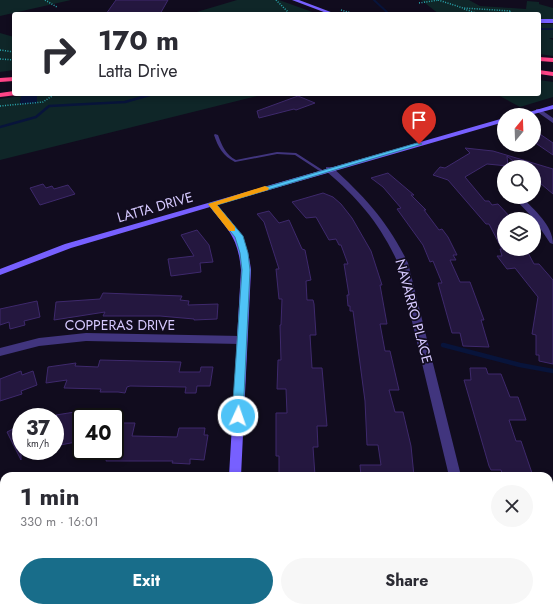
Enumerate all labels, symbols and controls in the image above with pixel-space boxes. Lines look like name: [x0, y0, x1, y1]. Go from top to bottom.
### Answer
text: 170 m: [98, 20, 179, 61]
icon: right: [32, 28, 84, 80]
text: Latta Drive: [98, 58, 177, 84]
pin: [402, 103, 436, 144]
north arrow: [497, 108, 541, 152]
map controls: [497, 108, 541, 256]
icon: arrive: [408, 109, 430, 131]
button: search: [497, 160, 541, 204]
street label: LATTA DRIVE: [115, 187, 195, 227]
button: layers: [497, 212, 541, 256]
street label: NAVARRO PLACE: [390, 257, 438, 365]
street label: COPPERAS DRIVE: [65, 315, 175, 335]
position arrow: [217, 395, 259, 437]
speed limit sign: 40: [72, 408, 124, 460]
text: 37: [26, 414, 50, 443]
text: km/h: [27, 436, 49, 451]
text: 1 min: [20, 479, 80, 514]
button: close: [491, 485, 533, 527]
text: 330 m · 16:01: [20, 512, 99, 531]
button: Exit: [20, 558, 273, 604]
button: Share: [281, 558, 533, 604]

